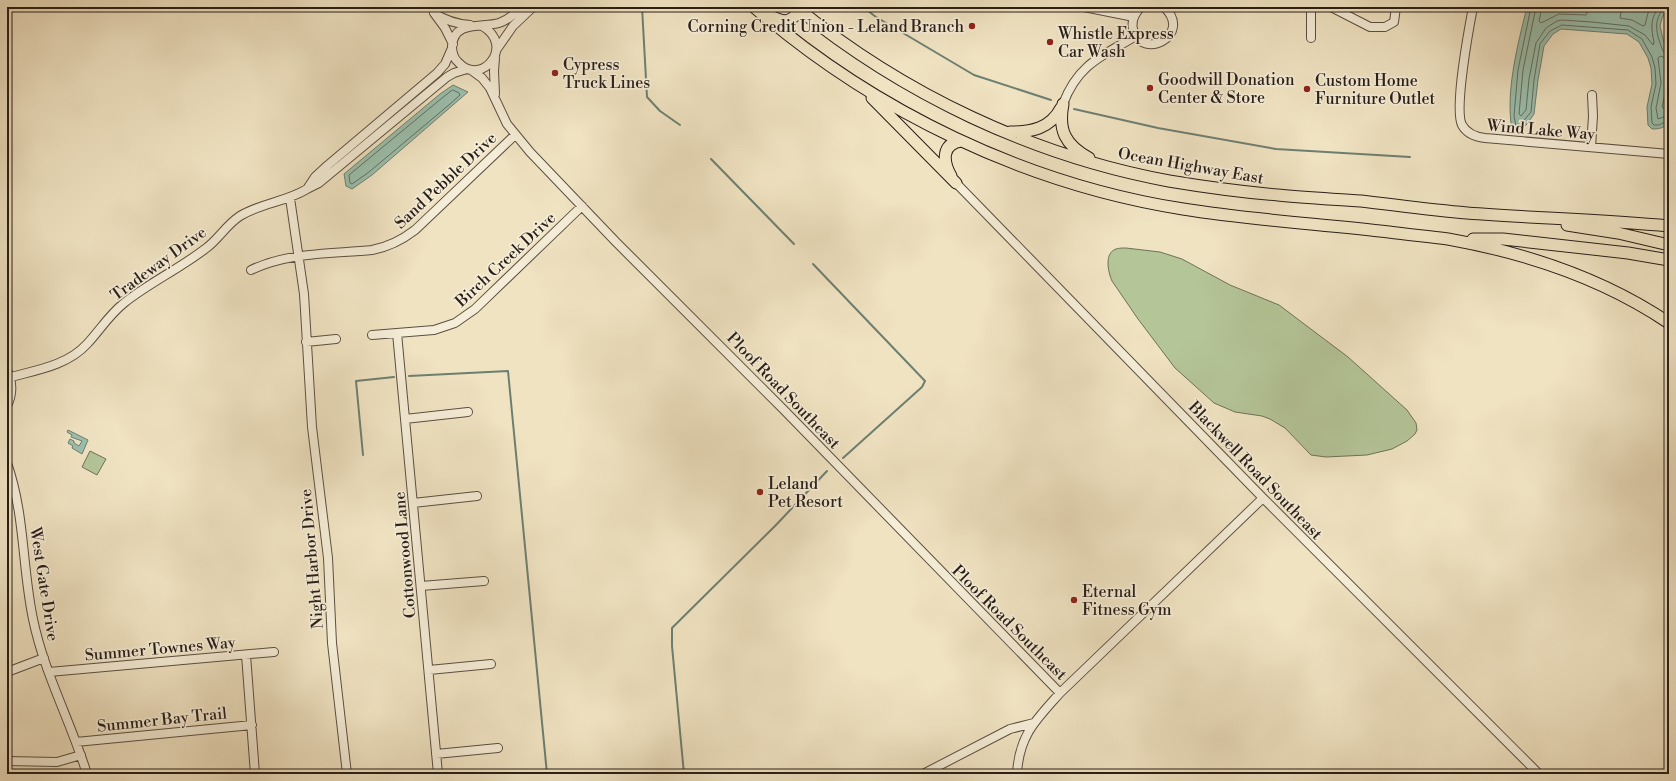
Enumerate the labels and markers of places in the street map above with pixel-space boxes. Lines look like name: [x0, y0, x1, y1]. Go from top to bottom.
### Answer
place label: Corning Credit Union - Leland Branch: [688, 17, 964, 37]
marker: Corning Credit Union - Leland Branch: [967, 21, 977, 31]
place label: Whistle Express Car Wash: [1057, 24, 1174, 62]
marker: Whistle Express Car Wash: [1045, 37, 1055, 47]
place label: Cypress Truck Lines: [563, 55, 650, 93]
marker: Cypress Truck Lines: [550, 68, 560, 78]
place label: Goodwill Donation Center & Store: [1158, 70, 1295, 108]
place label: Custom Home Furniture Outlet: [1315, 71, 1436, 109]
marker: Goodwill Donation Center & Store: [1145, 83, 1155, 93]
marker: Custom Home Furniture Outlet: [1302, 84, 1312, 94]
place label: Leland Pet Resort: [768, 474, 843, 512]
marker: Leland Pet Resort: [755, 487, 765, 497]
place label: Eternal Fitness Gym: [1082, 582, 1172, 620]
marker: Eternal Fitness Gym: [1069, 595, 1079, 605]

